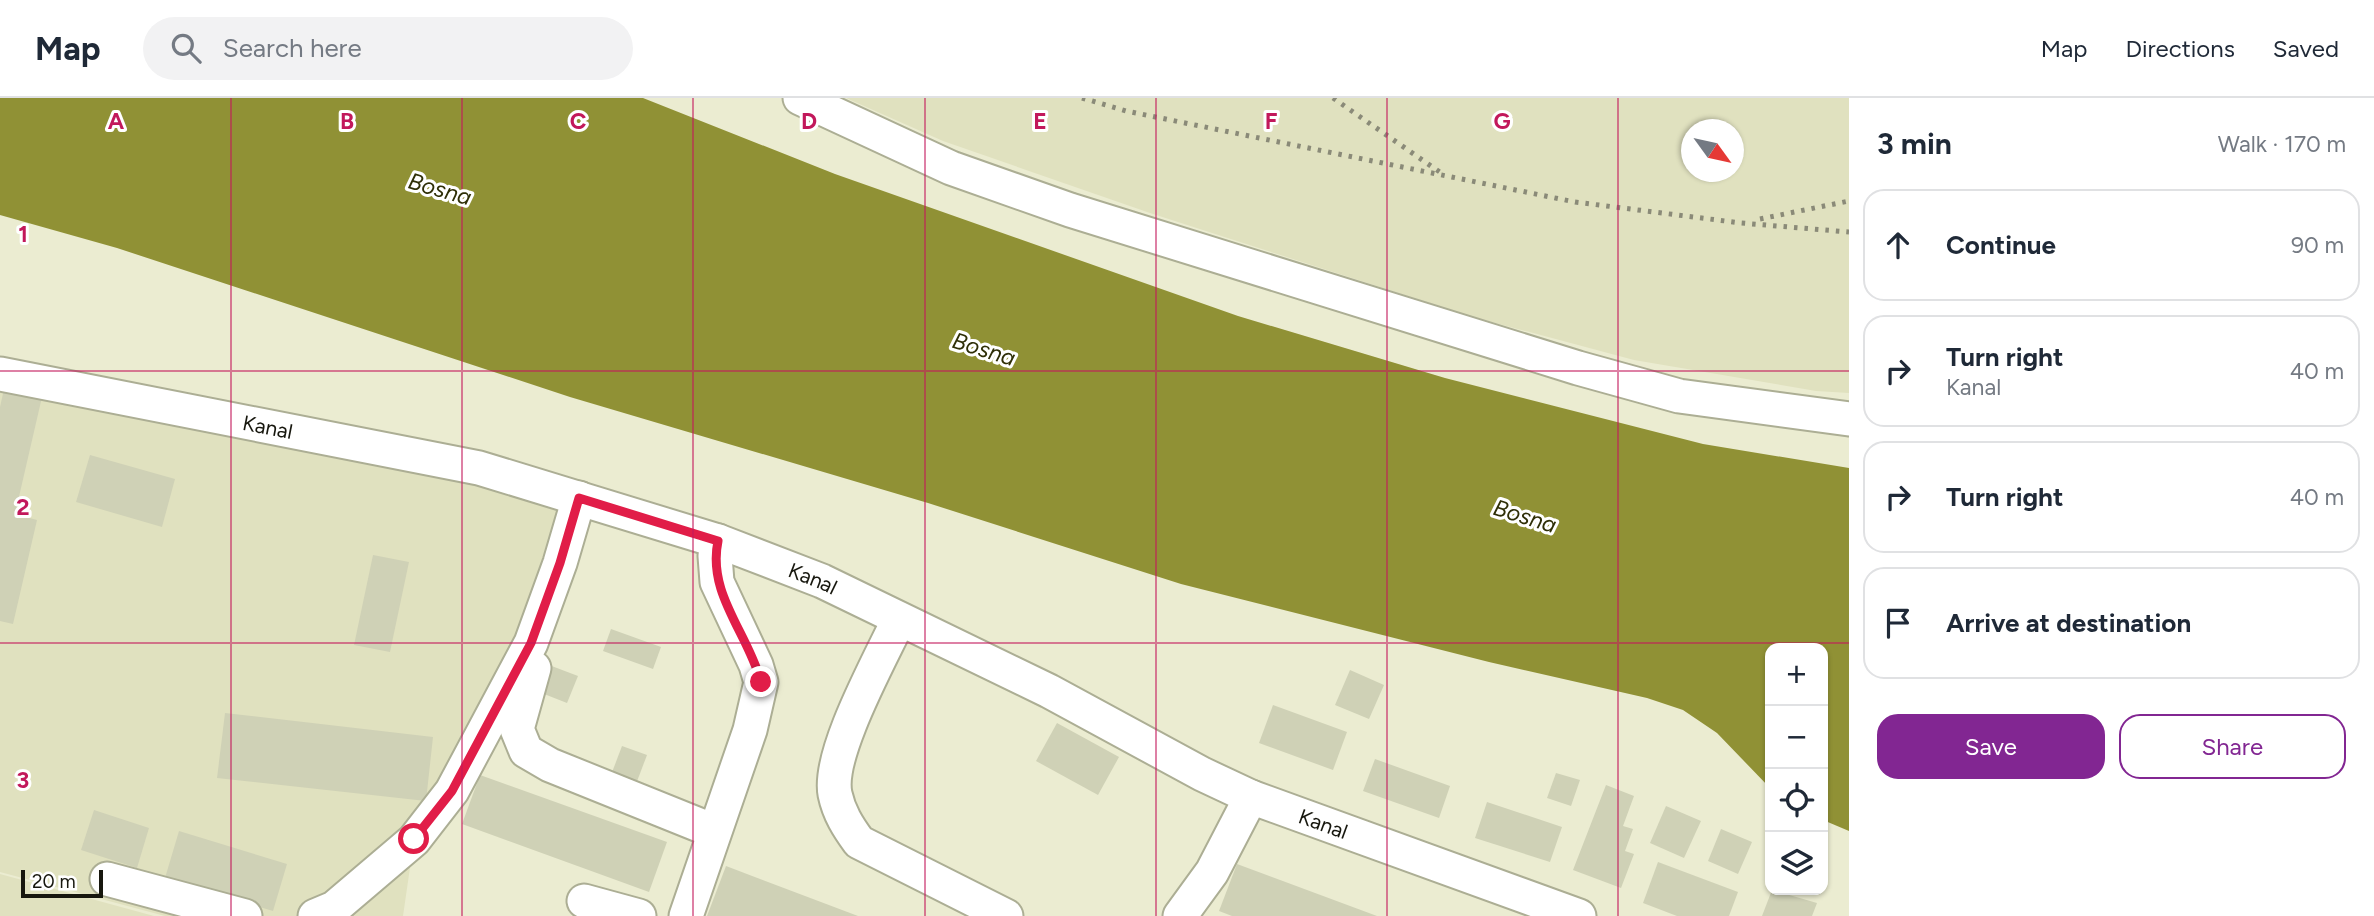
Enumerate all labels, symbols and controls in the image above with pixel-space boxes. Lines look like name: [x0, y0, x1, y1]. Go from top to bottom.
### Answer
search box: [143, 17, 633, 80]
text: Map: [35, 29, 101, 68]
icon: search: [167, 29, 205, 67]
text: Search here: [223, 32, 362, 64]
text: Map: [2041, 34, 2087, 63]
text: Directions: [2125, 34, 2235, 63]
text: Saved: [2273, 34, 2339, 63]
text: A: [108, 107, 125, 135]
text: B: [340, 107, 354, 135]
text: C: [570, 107, 587, 135]
text: D: [801, 107, 817, 135]
text: E: [1033, 107, 1047, 135]
text: F: [1265, 107, 1278, 135]
text: G: [1493, 107, 1511, 135]
north arrow: [1681, 119, 1744, 182]
text: 3 min: [1877, 125, 1952, 162]
text: Walk · 170 m: [2218, 130, 2346, 158]
water label: Bosna: [405, 167, 475, 211]
text: 1: [18, 220, 28, 248]
icon: ahead: [1879, 226, 1917, 264]
text: Continue: [1946, 229, 2056, 261]
text: 90 m: [2291, 231, 2344, 259]
water label: Bosna: [949, 326, 1019, 372]
text: Turn right: [1946, 341, 2063, 373]
icon: right: [1879, 352, 1917, 390]
text: 40 m: [2290, 357, 2344, 385]
text: Kanal: [1946, 373, 2001, 401]
street label: Kanal: [241, 409, 295, 444]
icon: right: [1879, 478, 1917, 516]
text: Turn right: [1946, 481, 2063, 513]
text: 40 m: [2290, 483, 2344, 511]
text: 2: [16, 493, 30, 521]
water label: Bosna: [1490, 493, 1560, 539]
street label: Kanal: [785, 557, 842, 599]
icon: arrive: [1879, 604, 1917, 642]
text: Arrive at destination: [1946, 607, 2191, 639]
map controls: [1765, 643, 1828, 895]
button: +: [1765, 643, 1828, 706]
route end: [745, 666, 776, 697]
button: −: [1765, 706, 1828, 769]
button: Save: [1877, 714, 2105, 779]
button: Share: [2119, 714, 2346, 779]
text: 3: [17, 766, 29, 794]
button: locate: [1765, 769, 1828, 832]
street label: Kanal: [1296, 803, 1351, 844]
route start: [398, 823, 429, 854]
button: layers: [1765, 832, 1828, 895]
scale bar: [21, 867, 103, 899]
text: 20 m: [32, 870, 76, 893]

